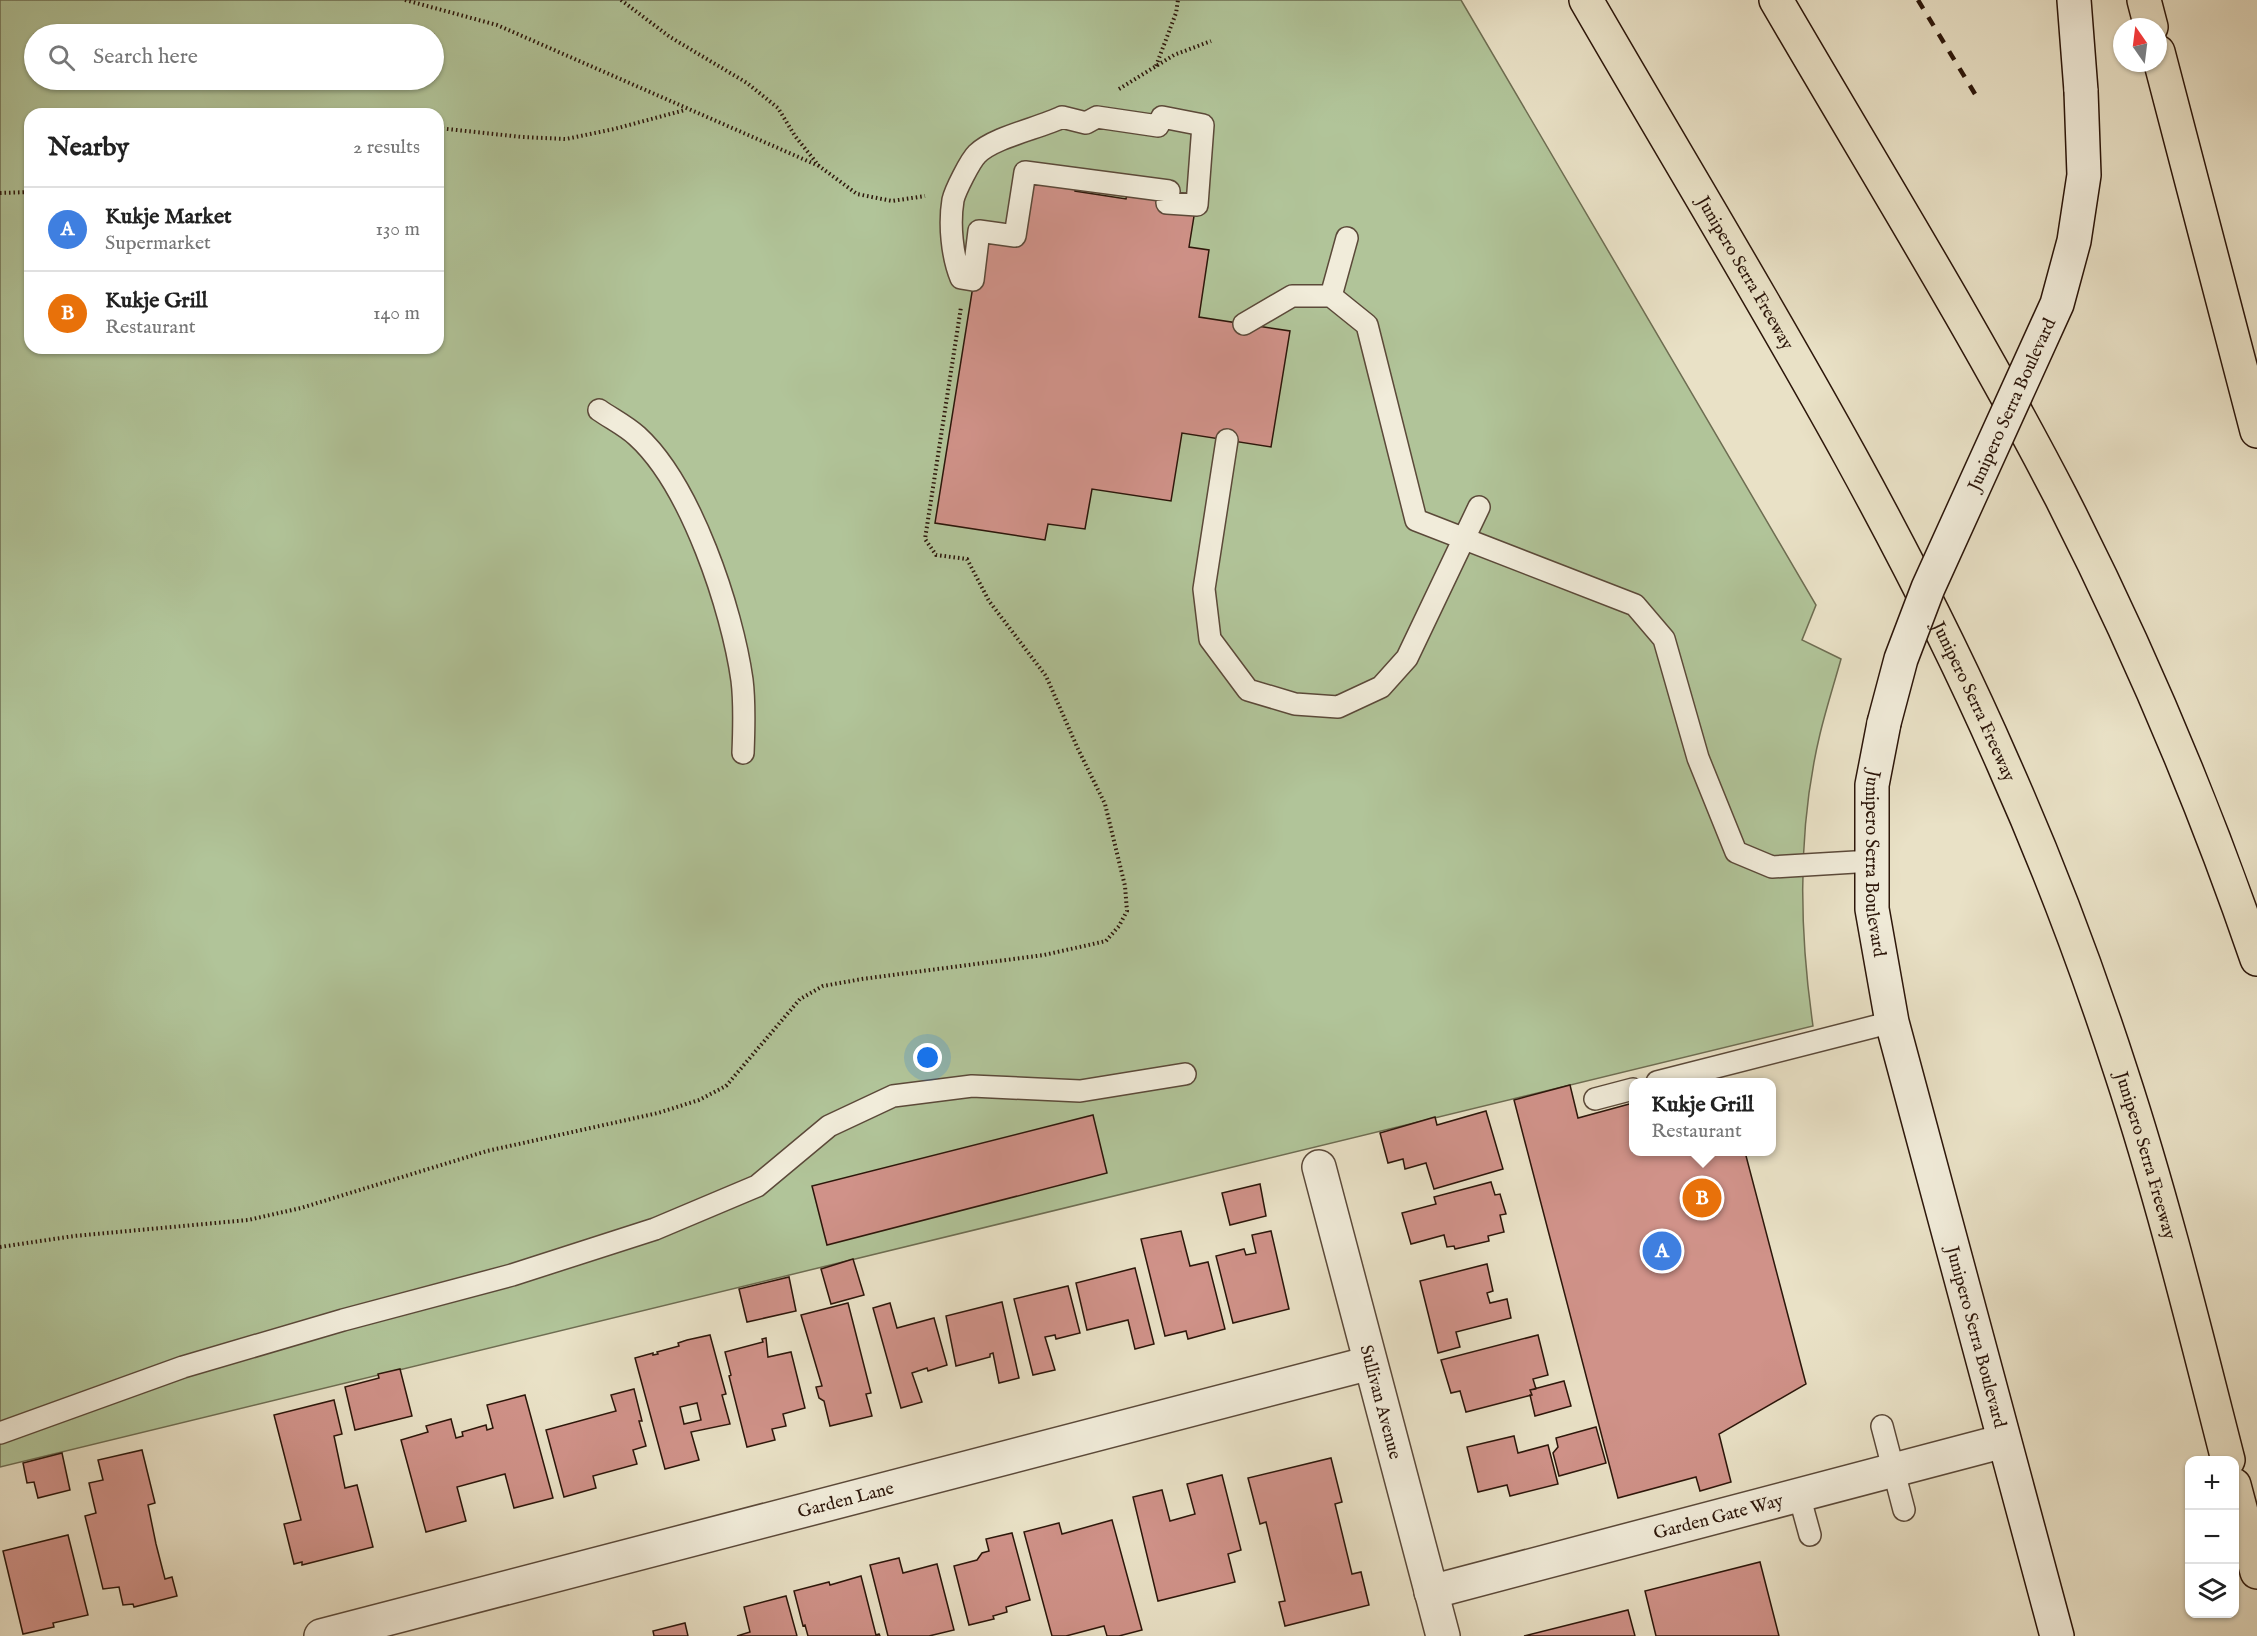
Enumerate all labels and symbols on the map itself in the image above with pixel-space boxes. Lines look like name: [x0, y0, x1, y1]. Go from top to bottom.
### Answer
north arrow: [2113, 18, 2167, 72]
street label: Junipero Serra Freeway: [1690, 191, 1798, 354]
street label: Junipero Serra Boulevard: [1963, 315, 2062, 497]
street label: Junipero Serra Freeway: [1925, 616, 2020, 786]
street label: Junipero Serra Boulevard: [1859, 766, 1890, 959]
your location: [913, 1043, 942, 1072]
street label: Junipero Serra Freeway: [2108, 1067, 2180, 1242]
pin: B: [1682, 1176, 1722, 1220]
pin: A: [1642, 1228, 1682, 1274]
street label: Junipero Serra Boulevard: [1939, 1242, 2011, 1431]
street label: Sullivan Avenue: [1354, 1343, 1406, 1462]
street label: Garden Lane: [795, 1477, 896, 1524]
street label: Garden Gate Way: [1651, 1490, 1786, 1546]

